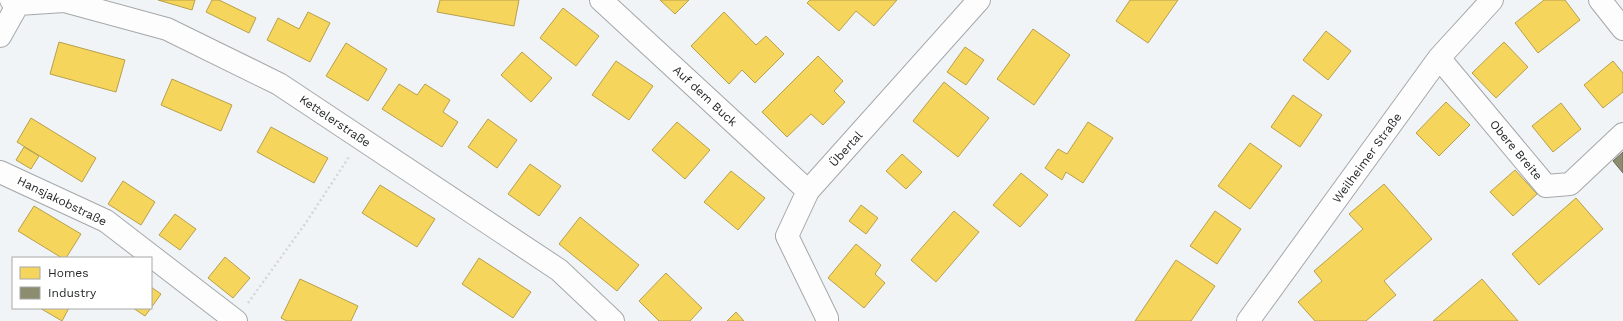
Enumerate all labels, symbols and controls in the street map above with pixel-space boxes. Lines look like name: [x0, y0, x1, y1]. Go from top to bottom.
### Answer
street label: Auf dem Buck: [670, 63, 740, 129]
street label: Kettelerstraße: [297, 92, 373, 150]
street label: Weilheimer Straße: [1330, 110, 1404, 206]
street label: Obere Breite: [1487, 117, 1545, 183]
street label: Übertal: [826, 128, 866, 170]
street label: Hansjakobstraße: [15, 173, 109, 229]
legend: [12, 257, 152, 309]
text: Homes: [48, 266, 89, 280]
text: Industry: [48, 286, 97, 300]

